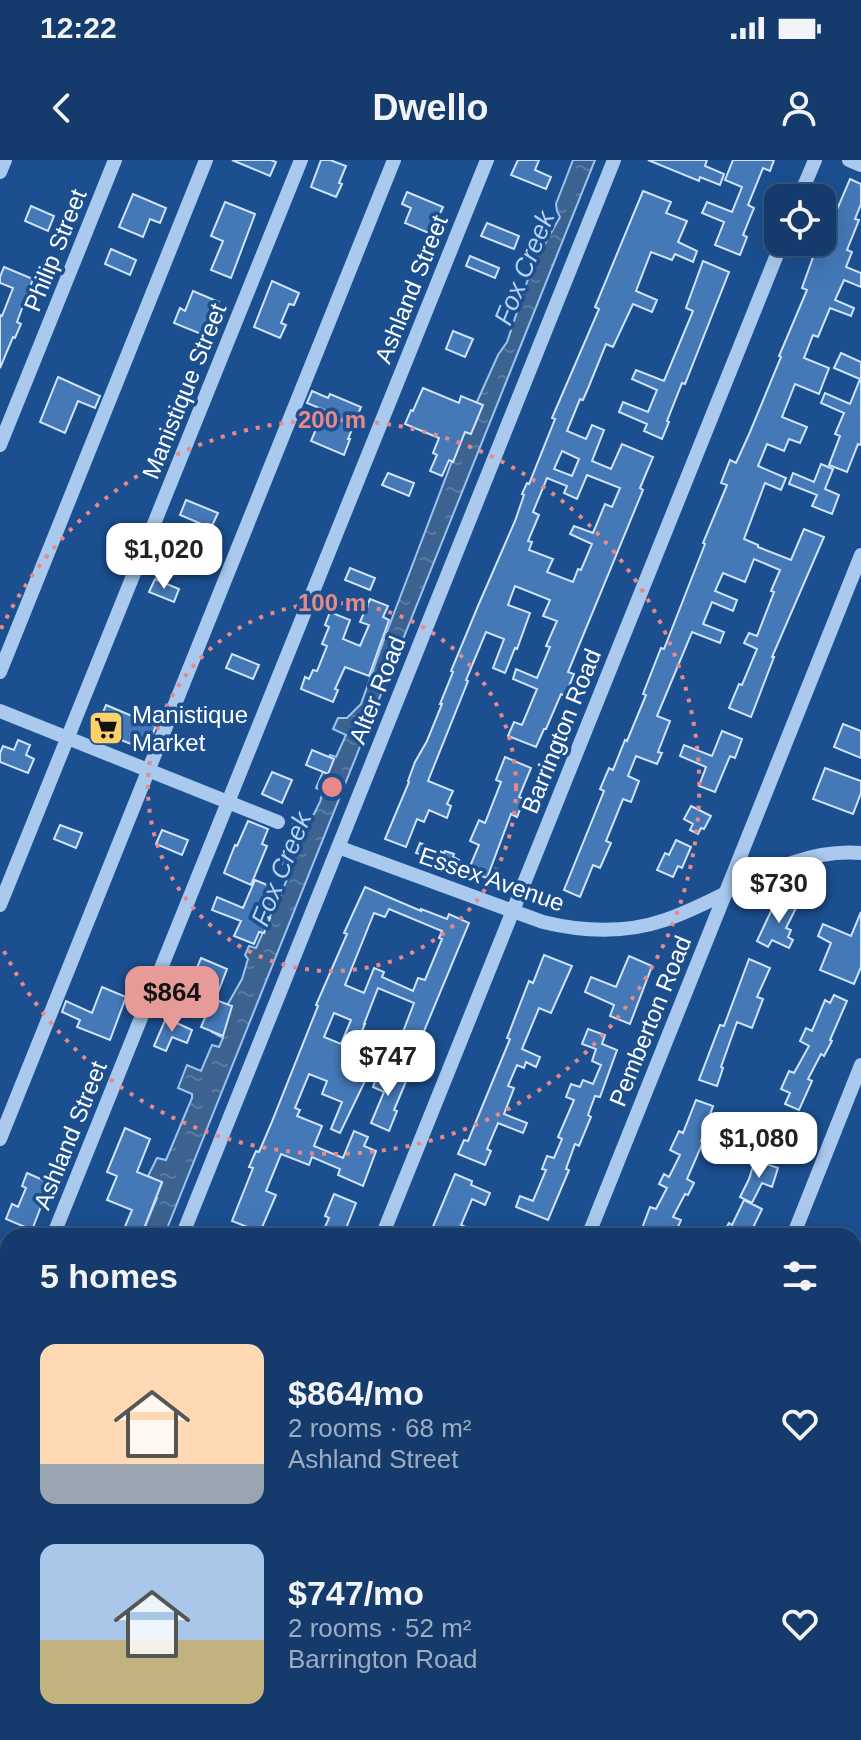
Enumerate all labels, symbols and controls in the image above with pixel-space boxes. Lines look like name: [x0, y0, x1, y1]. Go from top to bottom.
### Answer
text: 12:22: [40, 11, 117, 44]
icon: back: [40, 86, 84, 130]
icon: person: [777, 86, 821, 130]
text: Dwello: [372, 87, 489, 128]
map controls: [764, 184, 836, 256]
button: locate: [764, 184, 836, 256]
street label: Philip Street: [18, 185, 92, 315]
water label: Fox Creek: [488, 205, 561, 329]
street label: Ashland Street: [369, 211, 453, 367]
street label: Manistique Street: [137, 299, 232, 483]
text: 200 m: [298, 406, 366, 433]
pin: $1,020: [99, 523, 229, 591]
text: $1,020: [124, 534, 204, 564]
text: 100 m: [298, 589, 366, 616]
street label: Alter Road: [343, 632, 411, 748]
street label: Barrington Road: [516, 645, 606, 817]
place label: Manistique Market: [132, 701, 248, 756]
supermarket icon: Manistique Market: [87, 709, 125, 747]
centre of rings: [318, 773, 346, 801]
water label: Fox Creek: [245, 806, 318, 930]
street label: Essex Avenue: [416, 842, 568, 916]
pin: $730: [732, 857, 826, 925]
text: $730: [750, 868, 808, 898]
street label: Pemberton Road: [603, 932, 697, 1110]
pin: $864: [125, 966, 219, 1034]
text: $864: [143, 977, 201, 1007]
pin: $747: [341, 1030, 435, 1098]
text: $747: [359, 1041, 417, 1071]
street label: Ashland Street: [28, 1057, 112, 1213]
pin: $1,080: [694, 1112, 824, 1180]
text: $1,080: [719, 1123, 799, 1153]
icon: filters: [778, 1254, 822, 1298]
text: 5 homes: [40, 1257, 178, 1295]
text: $864/mo: [288, 1374, 424, 1412]
icon: home: [104, 1376, 200, 1472]
icon: heart: [778, 1402, 822, 1446]
text: 2 rooms · 68 m²: [288, 1413, 472, 1443]
text: Ashland Street: [288, 1444, 459, 1474]
text: $747/mo: [288, 1574, 424, 1612]
icon: home: [104, 1576, 200, 1672]
icon: heart: [778, 1602, 822, 1646]
text: 2 rooms · 52 m²: [288, 1613, 472, 1643]
text: Barrington Road: [288, 1644, 477, 1674]

